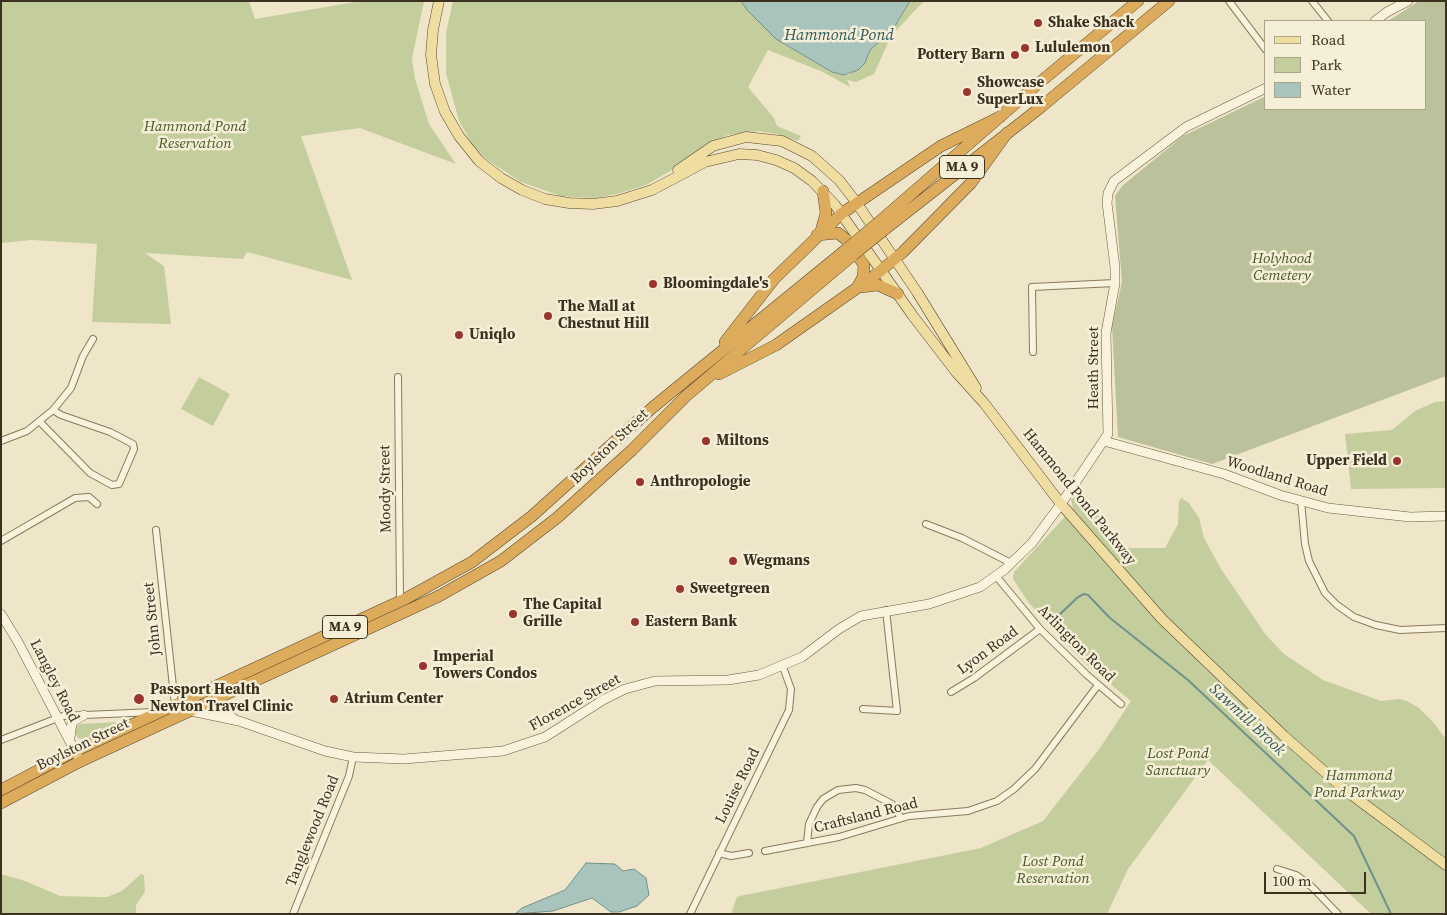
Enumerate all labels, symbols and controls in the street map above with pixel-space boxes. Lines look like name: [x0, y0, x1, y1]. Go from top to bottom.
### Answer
place label: Shake Shack: [1048, 14, 1134, 32]
marker: Shake Shack: [1032, 17, 1044, 29]
legend: [1264, 20, 1427, 110]
water label: Hammond Pond: [784, 26, 894, 46]
text: Road: [1311, 29, 1345, 50]
place label: Lululemon: [1035, 39, 1110, 57]
marker: Lululemon: [1019, 42, 1031, 54]
place label: Pottery Barn: [917, 46, 1005, 64]
marker: Pottery Barn: [1009, 49, 1021, 61]
text: Park: [1311, 54, 1342, 75]
place label: Showcase SuperLux: [977, 74, 1044, 109]
text: Water: [1311, 79, 1351, 100]
marker: Showcase SuperLux: [961, 86, 973, 98]
park label: Hammond Pond Reservation: [144, 118, 246, 153]
road number: MA 9: [940, 156, 984, 178]
park label: Holyhood Cemetery: [1252, 250, 1312, 285]
place label: Bloomingdale's: [663, 275, 769, 293]
marker: Bloomingdale's: [647, 278, 659, 290]
place label: The Mall at Chestnut Hill: [558, 298, 649, 333]
marker: The Mall at Chestnut Hill: [542, 310, 554, 322]
place label: Uniqlo: [469, 326, 516, 344]
street label: Heath Street: [1085, 327, 1103, 409]
marker: Uniqlo: [453, 329, 465, 341]
street label: Boylston Street: [568, 406, 652, 488]
street label: Hammond Pond Parkway: [1018, 425, 1140, 569]
place label: Miltons: [716, 432, 769, 450]
marker: Miltons: [700, 435, 712, 447]
street label: Moody Street: [376, 445, 396, 533]
place label: Upper Field: [1306, 452, 1387, 470]
street label: Woodland Road: [1224, 453, 1330, 501]
marker: Upper Field: [1391, 455, 1403, 467]
place label: Anthropologie: [650, 473, 751, 491]
marker: Anthropologie: [634, 476, 646, 488]
place label: Wegmans: [743, 552, 810, 570]
marker: Wegmans: [727, 555, 739, 567]
place label: Sweetgreen: [690, 580, 770, 598]
street label: John Street: [140, 581, 166, 657]
marker: Sweetgreen: [674, 583, 686, 595]
place label: The Capital Grille: [523, 596, 602, 631]
street label: Arlington Road: [1034, 602, 1118, 686]
marker: The Capital Grille: [507, 608, 519, 620]
place label: Eastern Bank: [645, 613, 737, 631]
road number: MA 9: [322, 616, 368, 638]
marker: Eastern Bank: [629, 616, 641, 628]
street label: Lyon Road: [954, 623, 1022, 679]
street label: Langley Road: [25, 637, 83, 725]
place label: Imperial Towers Condos: [433, 648, 537, 683]
marker: Imperial Towers Condos: [417, 660, 429, 672]
street label: Florence Street: [526, 671, 624, 735]
water label: Sawmill Brook: [1205, 680, 1289, 760]
place label: Passport Health Newton Travel Clinic: [150, 681, 293, 716]
place label: Atrium Center: [344, 690, 443, 708]
marker: Passport Health Newton Travel Clinic: [132, 692, 146, 706]
marker: Atrium Center: [328, 693, 340, 705]
street label: Boylston Street: [34, 715, 132, 775]
street label: Louise Road: [712, 745, 764, 827]
park label: Lost Pond Sanctuary: [1146, 745, 1210, 780]
park label: Hammond Pond Parkway: [1314, 767, 1404, 802]
street label: Tanglewood Road: [282, 773, 344, 889]
street label: Craftsland Road: [812, 794, 920, 838]
park label: Lost Pond Reservation: [1016, 853, 1090, 888]
scale bar: [1267, 862, 1370, 894]
text: 100 m: [1272, 870, 1312, 891]

